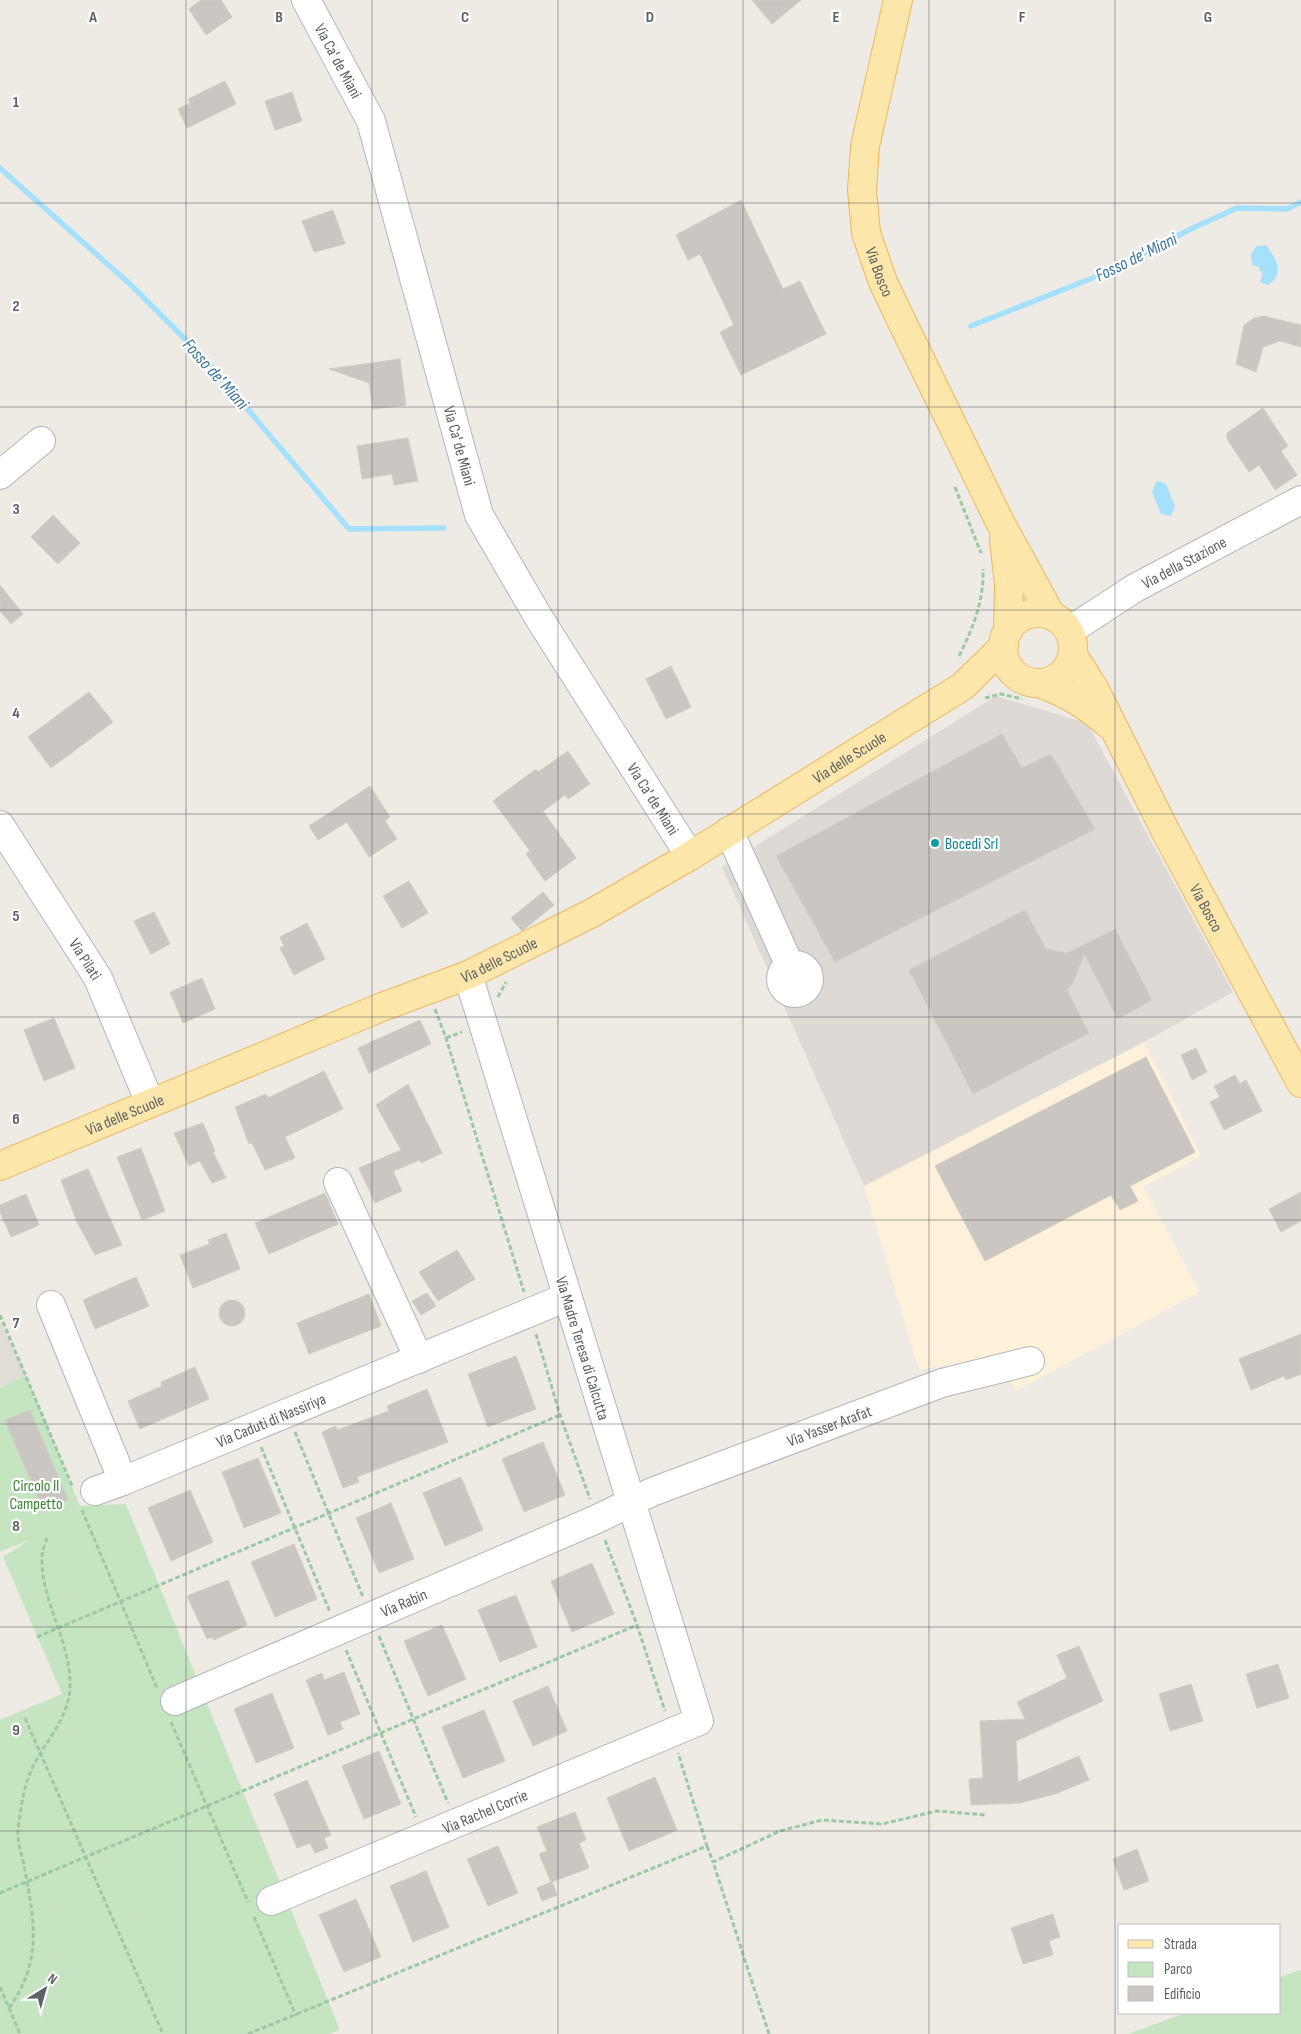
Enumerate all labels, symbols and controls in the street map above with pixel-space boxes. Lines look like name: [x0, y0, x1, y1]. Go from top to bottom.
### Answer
text: A: [88, 8, 97, 27]
text: B: [275, 8, 283, 27]
text: C: [461, 8, 469, 27]
text: D: [646, 8, 654, 27]
text: E: [833, 8, 840, 27]
text: F: [1019, 8, 1026, 27]
text: G: [1204, 8, 1212, 27]
street label: Via Ca' de Miani: [310, 21, 365, 102]
text: 1: [13, 93, 20, 112]
water label: Fosso de' Miani: [1092, 228, 1181, 286]
street label: Via Bosco: [861, 245, 897, 300]
text: 2: [12, 297, 20, 316]
water label: Fosso de' Miani: [178, 335, 253, 415]
street label: Via Ca' de Miani: [439, 404, 479, 488]
text: 3: [12, 500, 20, 519]
street label: Via della Stazione: [1139, 533, 1230, 594]
text: 4: [12, 704, 20, 723]
street label: Via delle Scuole: [810, 728, 890, 788]
street label: Via Ca' de Miani: [622, 760, 682, 839]
place label: Bocedi Srl: [945, 835, 998, 854]
marker: Bocedi Srl: [929, 837, 941, 849]
street label: Via Bosco: [1185, 881, 1226, 935]
text: 5: [12, 907, 20, 926]
street label: Via delle Scuole: [459, 934, 541, 988]
street label: Via Pilati: [64, 935, 105, 984]
street label: Via delle Scuole: [83, 1091, 167, 1140]
text: 6: [12, 1110, 20, 1129]
street label: Via Madre Teresa di Calcutta: [551, 1274, 612, 1423]
text: 7: [13, 1314, 20, 1333]
street label: Via Caduti di Nassiriya: [214, 1390, 329, 1452]
street label: Via Yasser Arafat: [785, 1402, 875, 1451]
park label: Circolo Il Campetto: [9, 1477, 63, 1514]
text: 8: [12, 1517, 20, 1536]
street label: Via Rabin: [378, 1585, 430, 1622]
text: 9: [12, 1721, 20, 1740]
street label: Via Rachel Corrie: [440, 1786, 531, 1839]
legend: [1118, 1924, 1281, 2014]
text: Strada: [1164, 1935, 1197, 1954]
text: Parco: [1164, 1960, 1192, 1979]
north arrow: [20, 1964, 70, 2014]
text: N: [44, 1970, 61, 1988]
text: Edificio: [1164, 1985, 1201, 2004]

